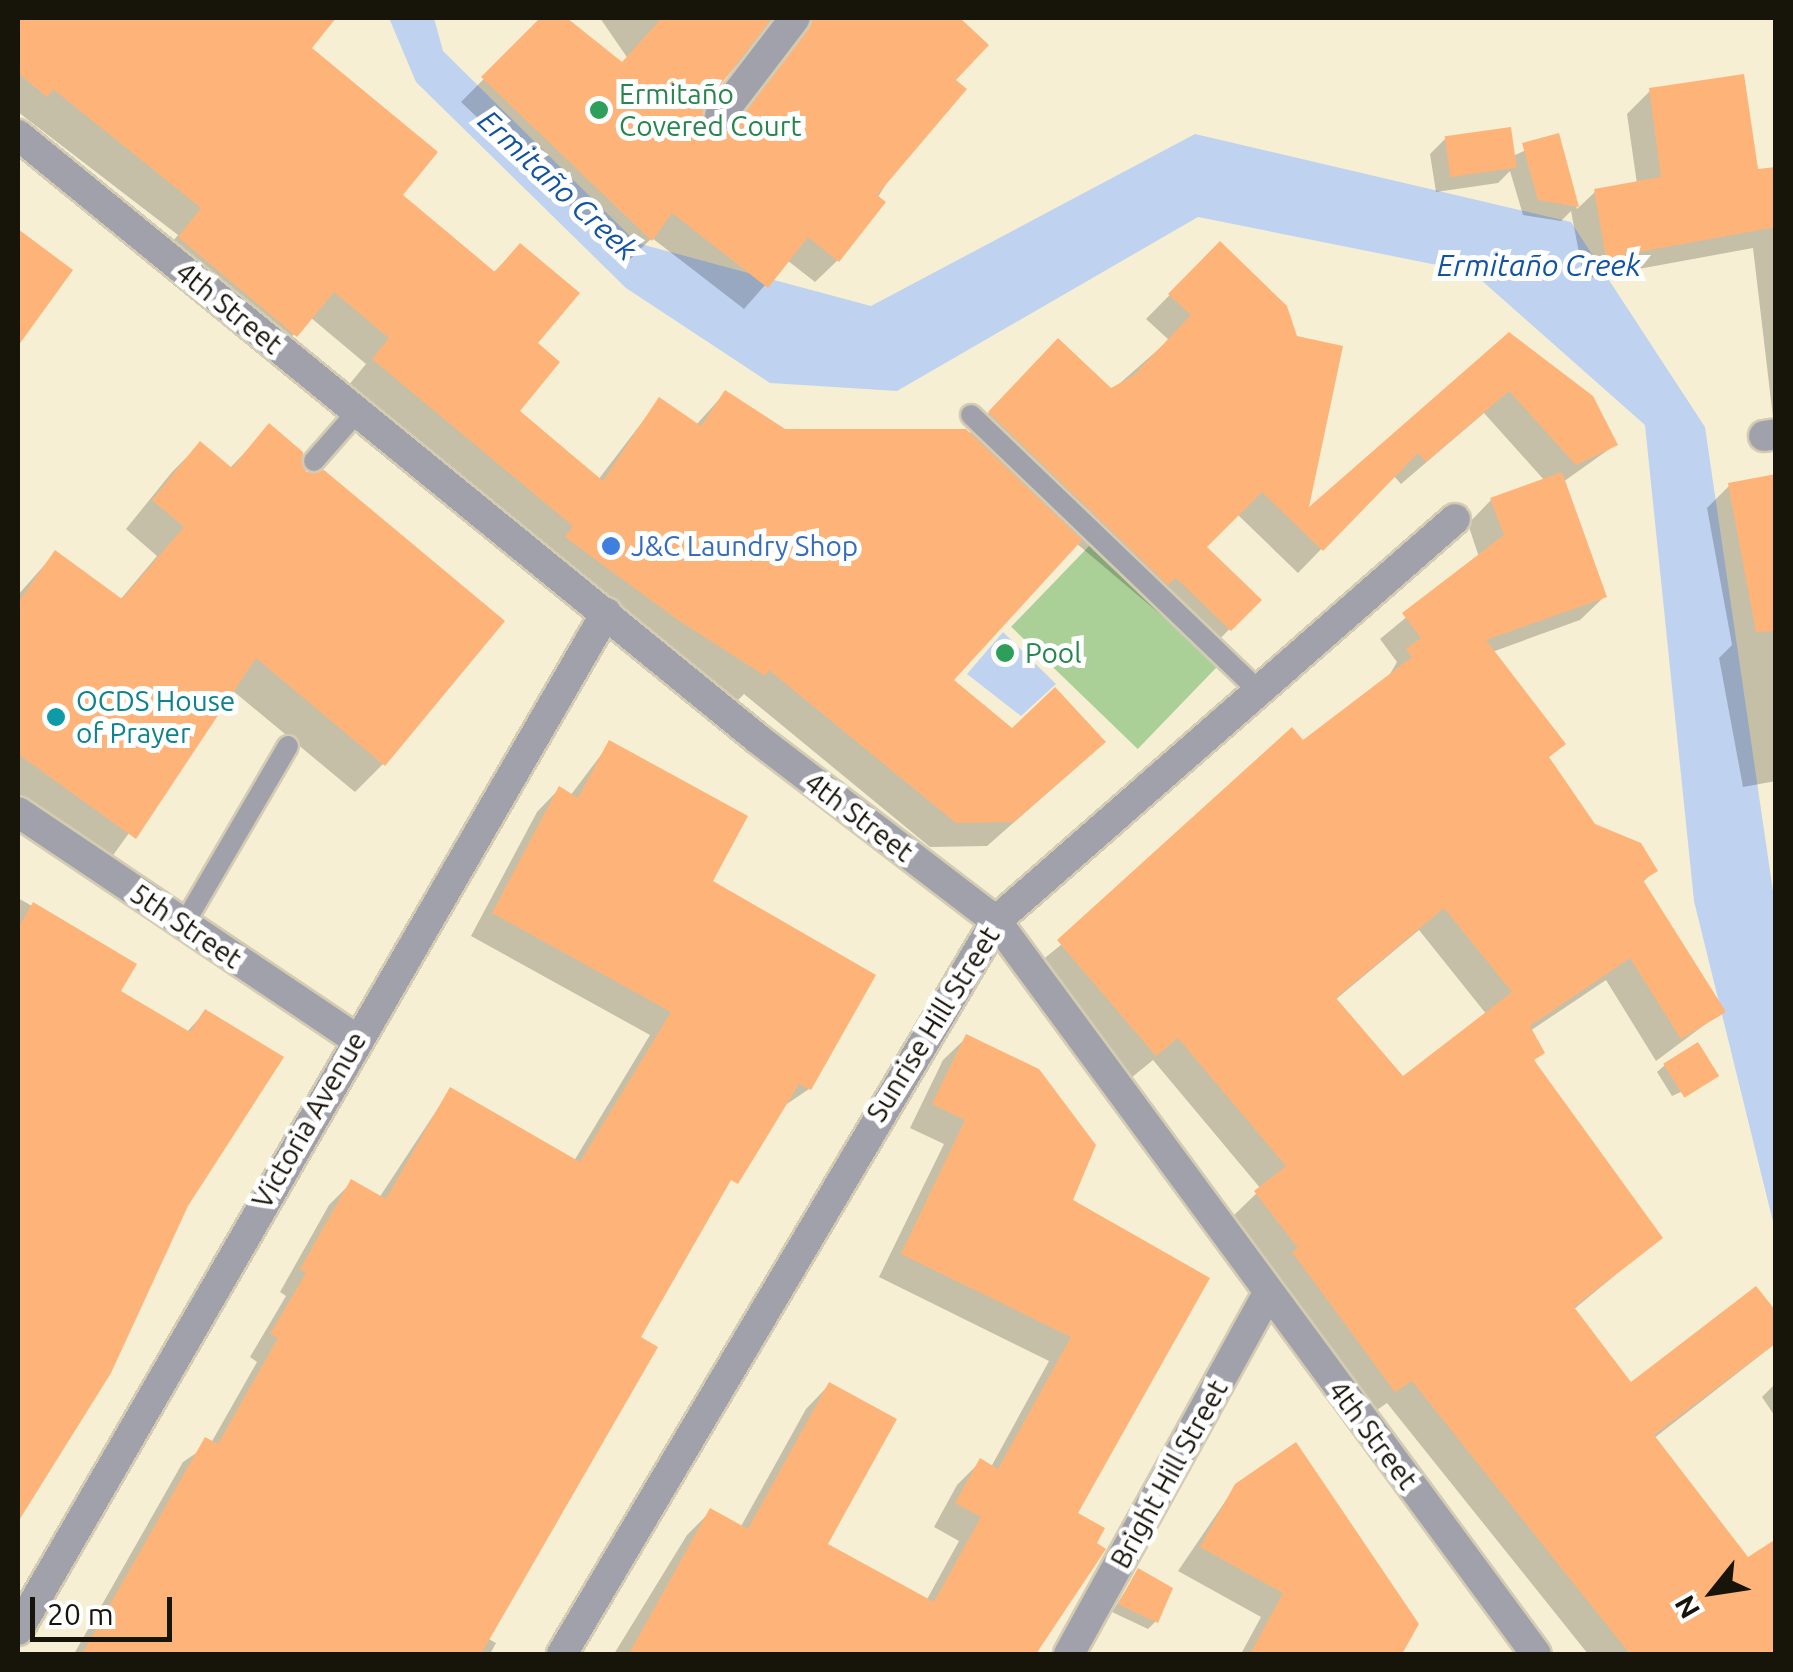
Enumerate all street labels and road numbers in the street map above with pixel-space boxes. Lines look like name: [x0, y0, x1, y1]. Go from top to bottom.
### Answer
street label: 4th Street: [169, 255, 289, 361]
street label: 4th Street: [798, 765, 920, 869]
street label: 5th Street: [124, 876, 248, 976]
street label: Sunrise Hill Street: [859, 920, 1007, 1128]
street label: Victoria Avenue: [245, 1026, 373, 1214]
street label: Bright Hill Street: [1103, 1374, 1235, 1574]
street label: 4th Street: [1321, 1374, 1425, 1496]

